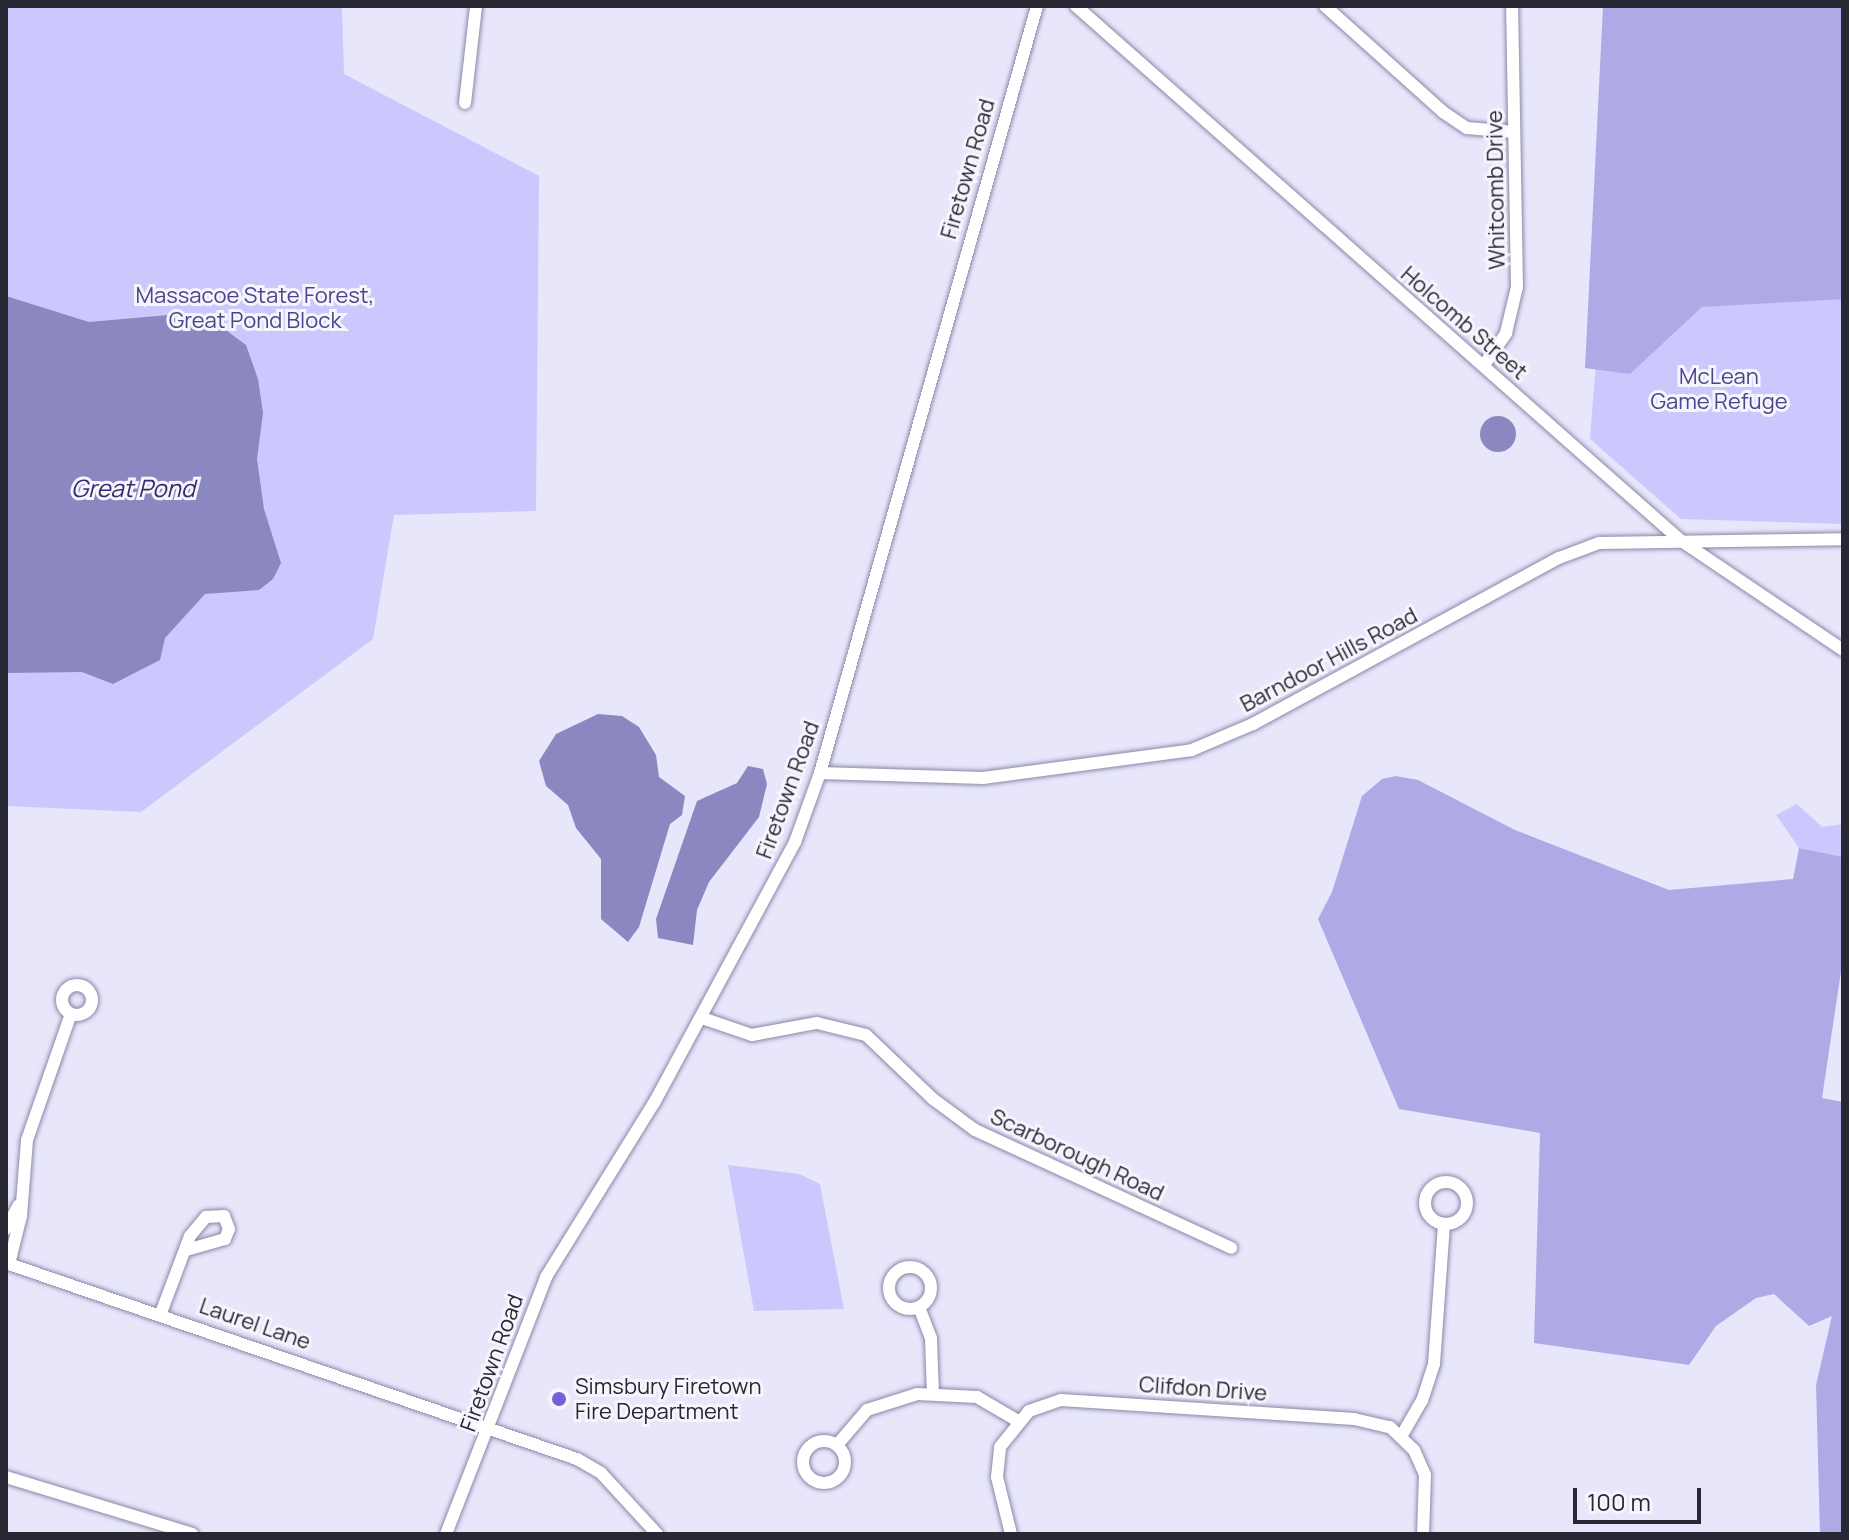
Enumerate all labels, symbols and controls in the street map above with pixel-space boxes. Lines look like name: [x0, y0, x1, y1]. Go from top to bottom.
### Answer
street label: Firetown Road: [935, 96, 1001, 242]
street label: Whitcomb Drive: [1481, 110, 1511, 270]
street label: Holcomb Street: [1395, 261, 1533, 385]
park label: Massacoe State Forest, Great Pond Block: [136, 282, 374, 334]
park label: McLean Game Refuge: [1650, 363, 1788, 414]
water label: Great Pond: [71, 474, 195, 502]
street label: Barndoor Hills Road: [1236, 602, 1422, 718]
street label: Firetown Road: [751, 718, 825, 862]
street label: Scarborough Road: [986, 1103, 1168, 1207]
street label: Firetown Road: [455, 1291, 529, 1435]
street label: Laurel Lane: [196, 1293, 314, 1355]
street label: Clifdon Drive: [1138, 1371, 1268, 1407]
place label: Simsbury Firetown Fire Department: [575, 1373, 761, 1424]
marker: Simsbury Firetown Fire Department: [550, 1390, 568, 1408]
scale bar: [1577, 1472, 1705, 1522]
text: 100 m: [1587, 1485, 1651, 1518]

